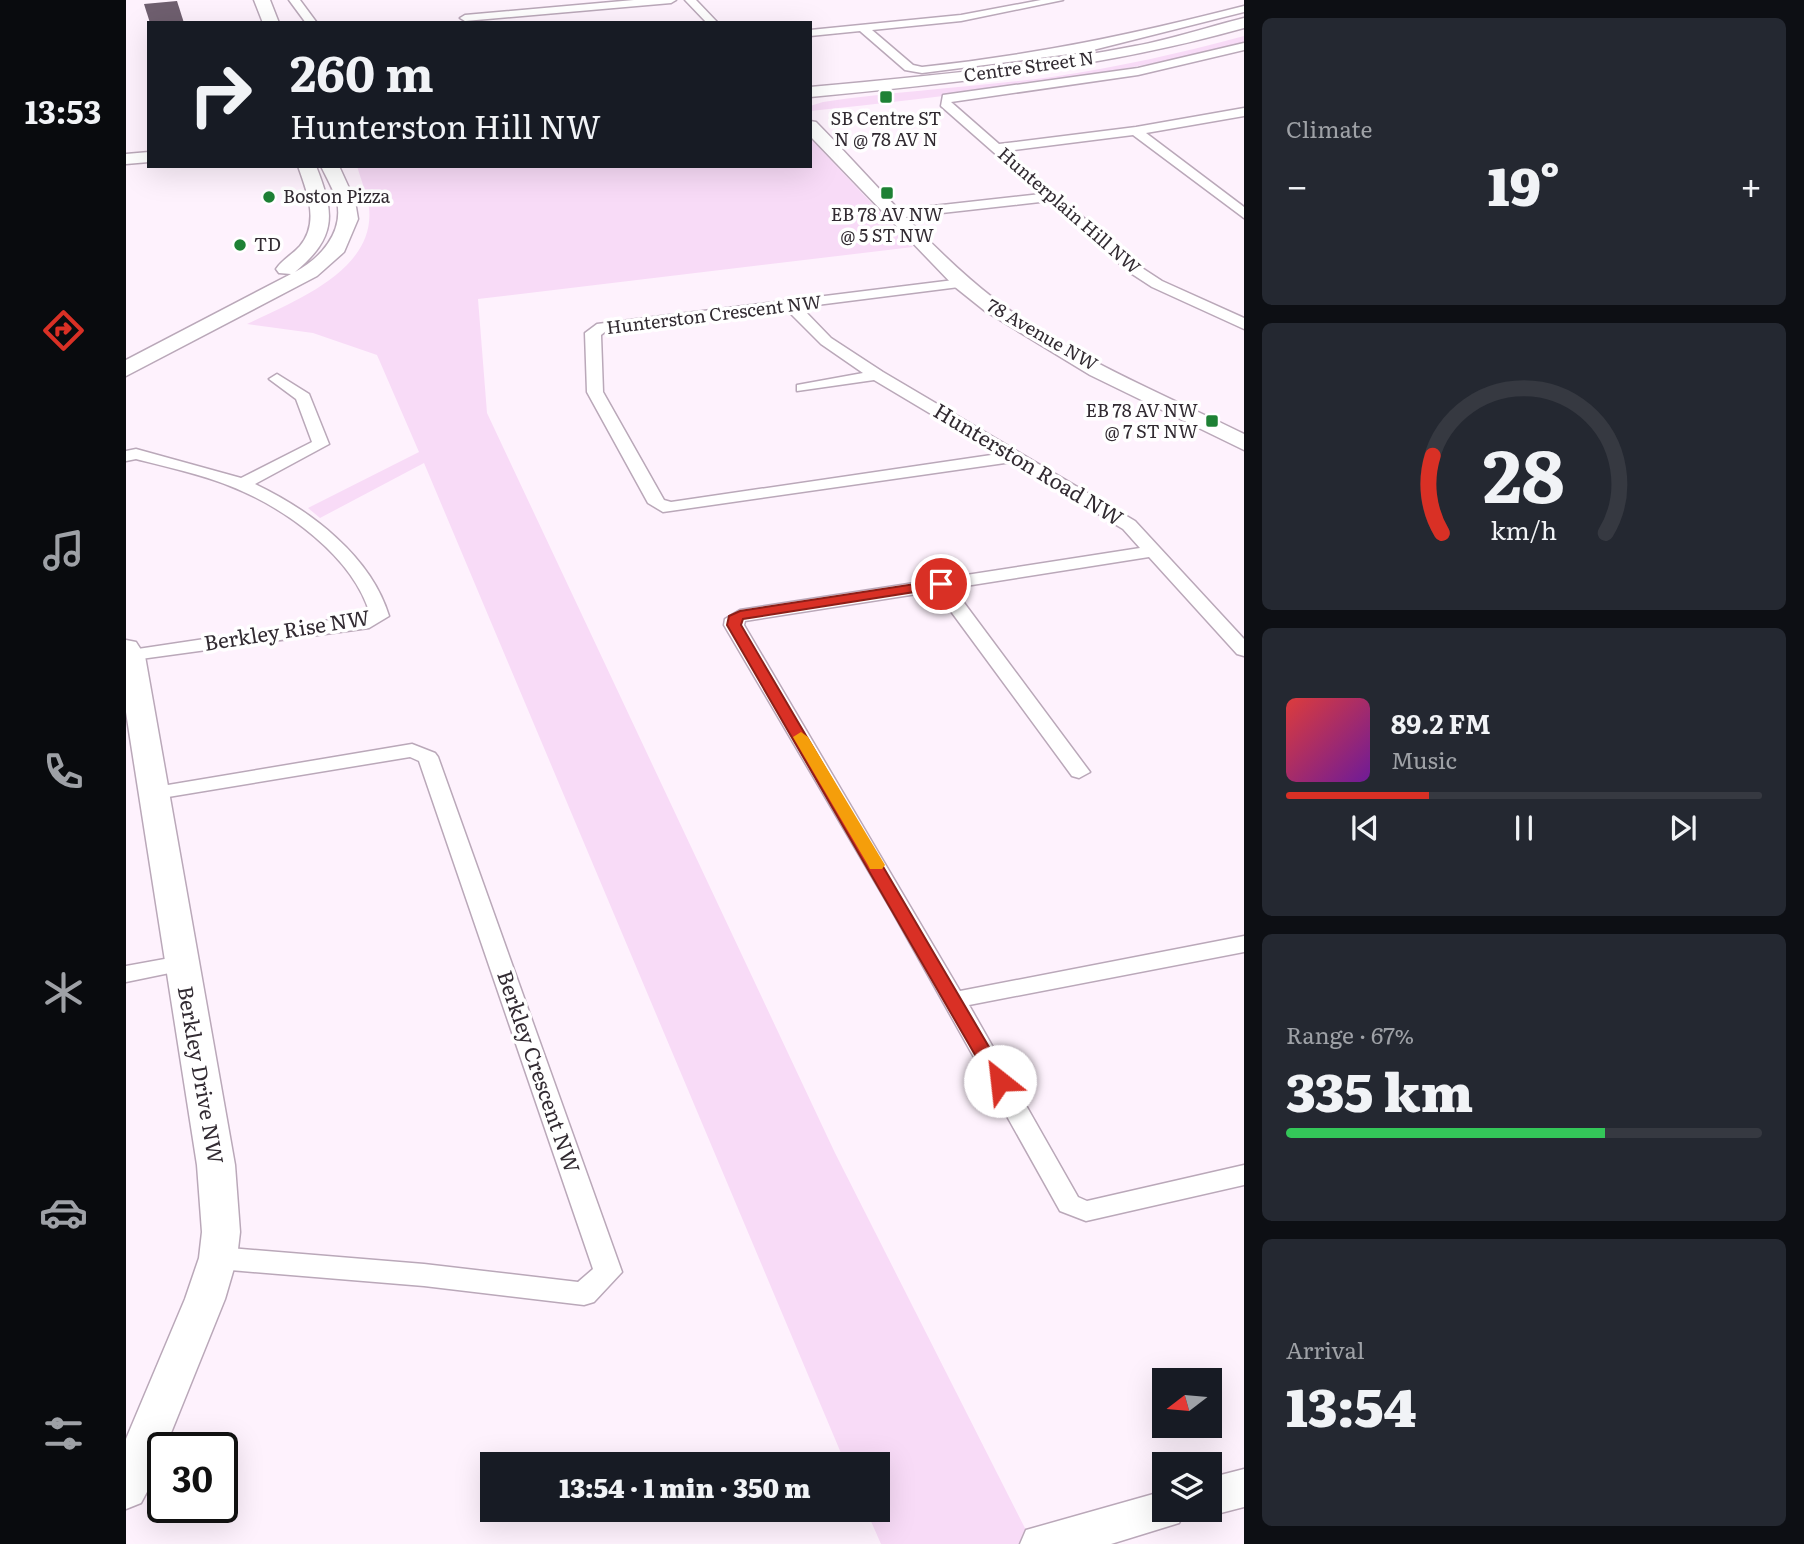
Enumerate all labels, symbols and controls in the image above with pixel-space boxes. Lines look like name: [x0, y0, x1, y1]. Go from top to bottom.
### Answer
text: 260 m: [290, 34, 434, 107]
street label: Centre Street N: [962, 43, 1096, 88]
icon: right: [175, 49, 266, 140]
text: 13:53: [25, 86, 101, 134]
marker: SB Centre ST N @ 78 AV N: [878, 89, 894, 105]
text: Hunterston Hill NW: [290, 101, 601, 149]
place label: SB Centre ST N @ 78 AV N: [830, 104, 942, 152]
text: Climate: [1286, 111, 1372, 145]
street label: Hunterplain Hill NW: [992, 140, 1148, 280]
text: 19°: [1488, 145, 1560, 222]
text: −: [1286, 155, 1308, 212]
text: +: [1740, 155, 1762, 212]
place label: Boston Pizza: [283, 182, 391, 209]
marker: EB 78 AV NW @ 5 ST NW: [879, 185, 895, 201]
marker: Boston Pizza: [261, 189, 277, 205]
place label: EB 78 AV NW @ 5 ST NW: [831, 200, 944, 248]
place label: TD: [254, 230, 281, 257]
marker: TD: [232, 237, 248, 253]
street label: Hunterston Crescent NW: [605, 287, 823, 340]
street label: 78 Avenue NW: [982, 291, 1104, 377]
icon: directions: [39, 306, 88, 355]
street label: Hunterston Road NW: [929, 394, 1130, 532]
place label: EB 78 AV NW @ 7 ST NW: [1086, 396, 1198, 444]
marker: EB 78 AV NW @ 7 ST NW: [1204, 413, 1220, 429]
text: 28: [1483, 417, 1565, 525]
text: km/h: [1491, 511, 1557, 548]
icon: music: [39, 526, 88, 575]
pin: [911, 554, 971, 614]
icon: arrive: [922, 565, 960, 603]
street label: Berkley Rise NW: [201, 600, 372, 657]
text: 89.2 FM: [1391, 703, 1491, 742]
text: Music: [1391, 742, 1457, 776]
icon: phone: [39, 747, 88, 796]
icon: previous: [1346, 809, 1384, 847]
icon: pause: [1505, 809, 1543, 847]
icon: next: [1664, 809, 1702, 847]
street label: Berkley Crescent NW: [491, 966, 590, 1177]
icon: climate: [39, 968, 88, 1017]
street label: Berkley Drive NW: [172, 983, 233, 1166]
text: Range · 67%: [1286, 1017, 1414, 1051]
position arrow: [963, 1044, 1037, 1118]
text: 335 km: [1286, 1051, 1473, 1128]
icon: car: [39, 1188, 88, 1237]
text: Arrival: [1286, 1332, 1365, 1366]
text: 13:54: [1286, 1366, 1417, 1443]
north arrow: [1152, 1368, 1222, 1438]
map controls: [1152, 1368, 1222, 1522]
icon: filters: [39, 1409, 88, 1458]
speed limit sign: 30: [147, 1432, 238, 1523]
button: layers: [1152, 1452, 1222, 1522]
text: 13:54 · 1 min · 350 m: [559, 1467, 811, 1506]

